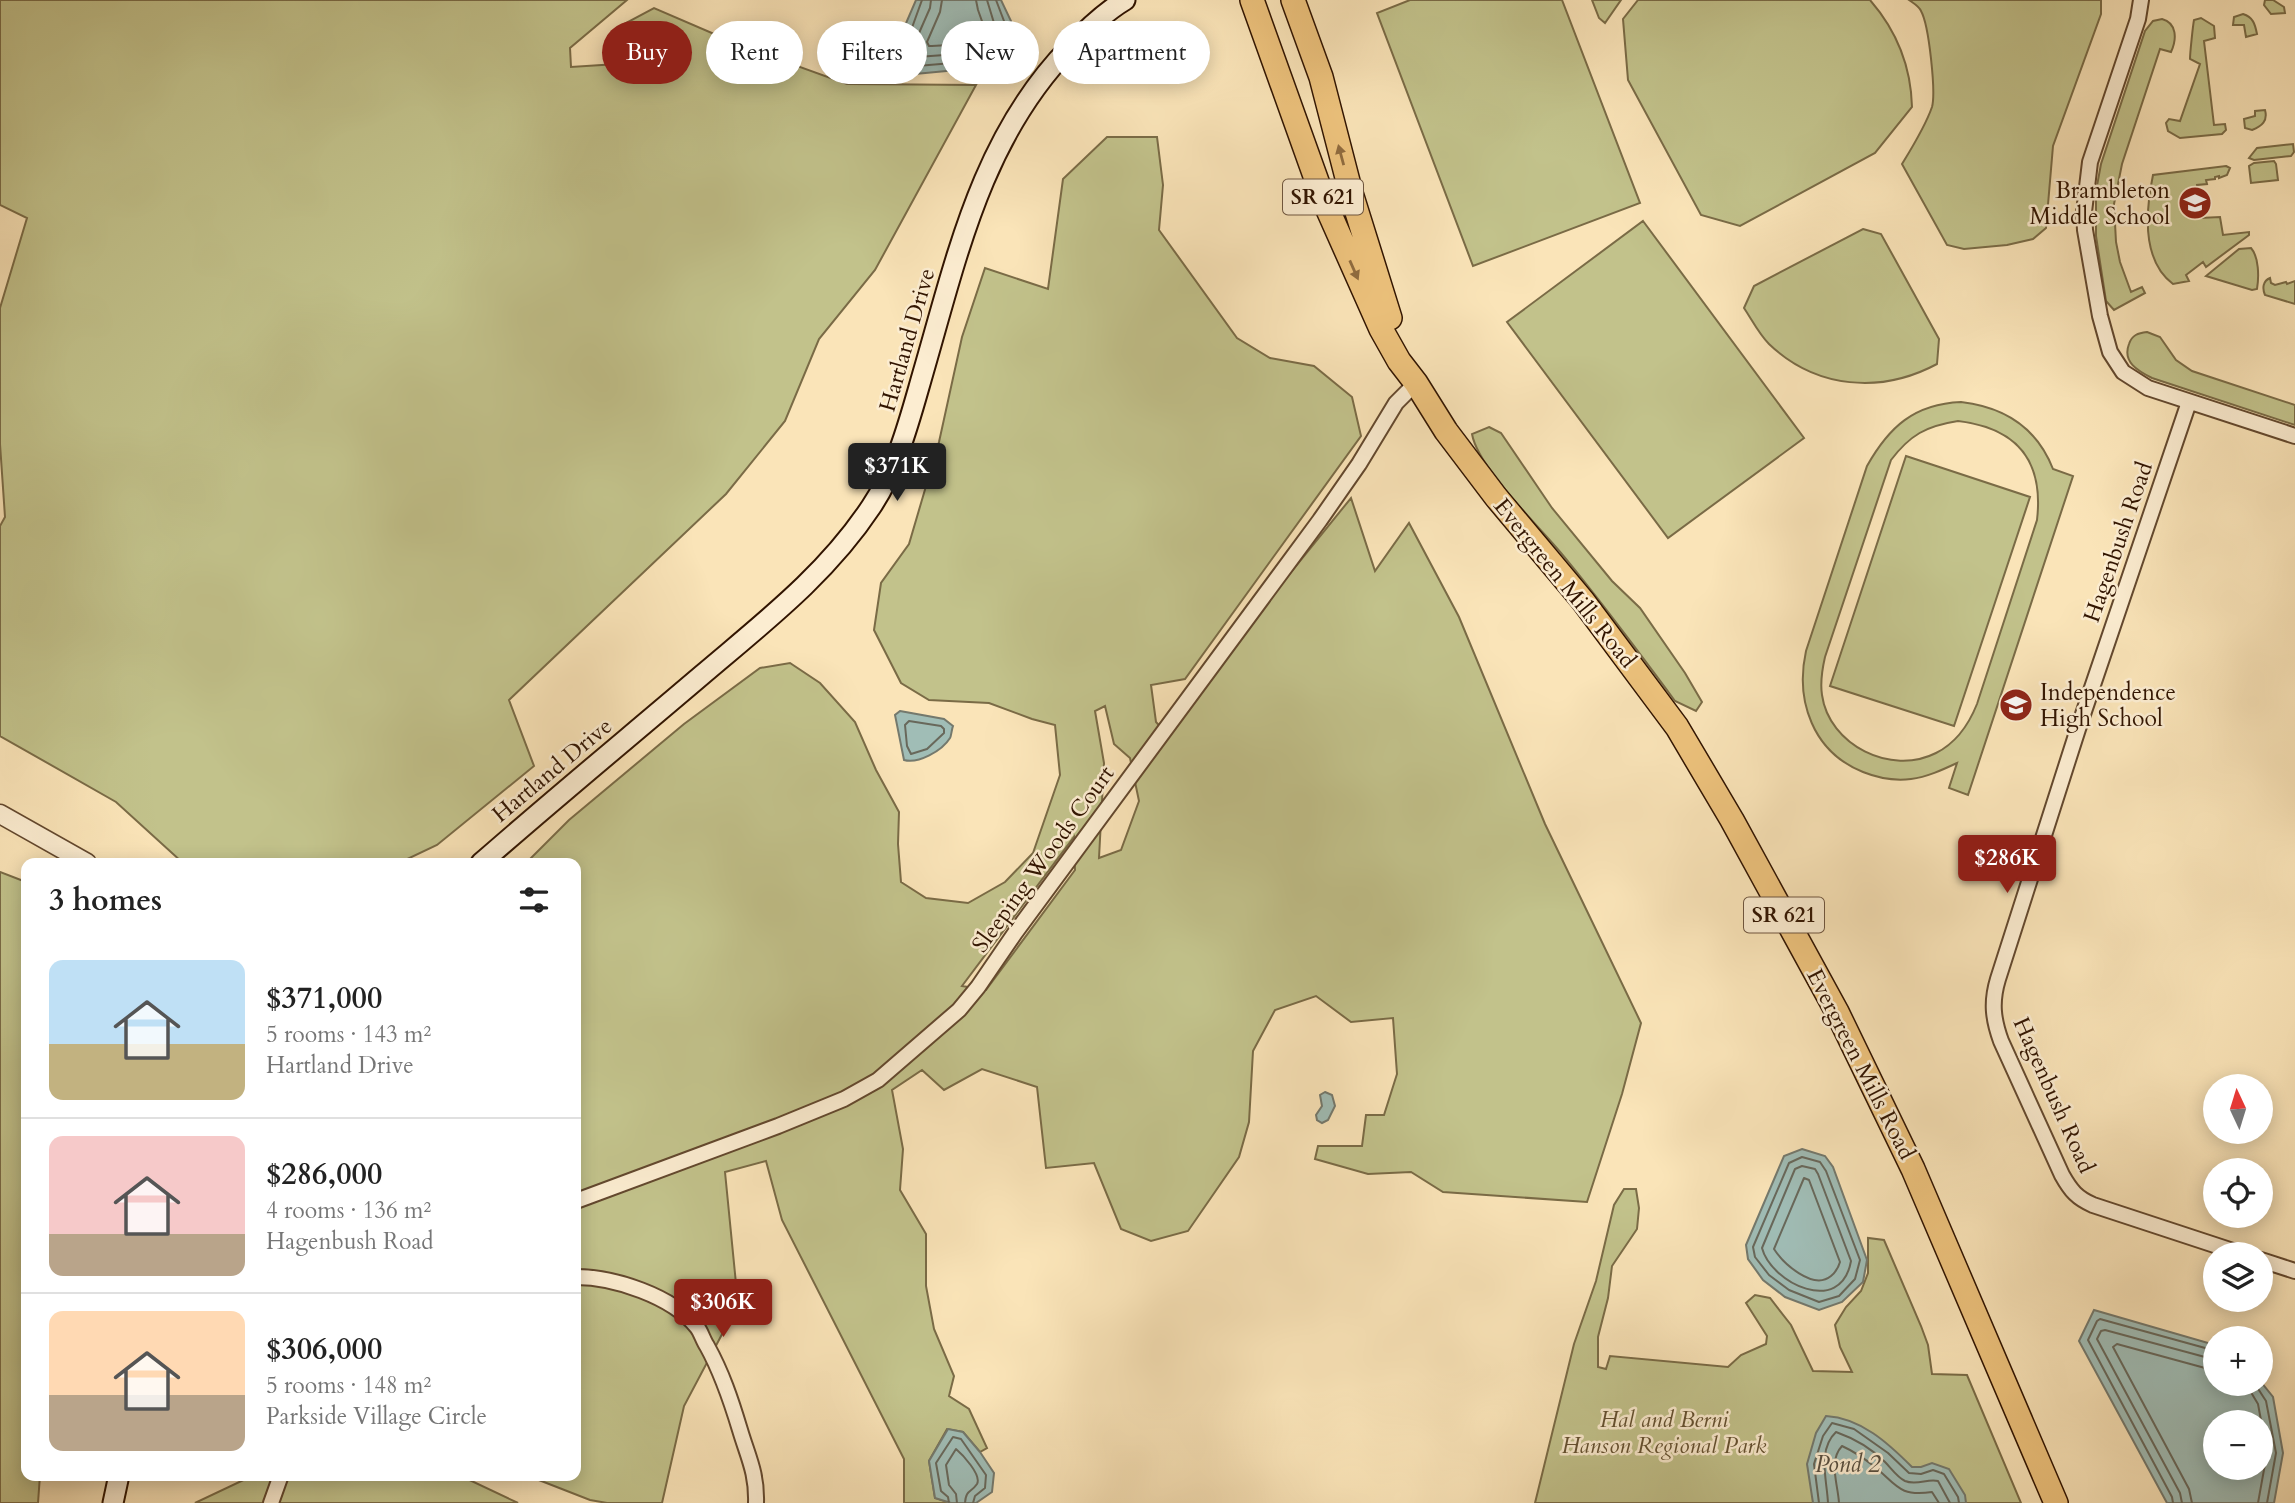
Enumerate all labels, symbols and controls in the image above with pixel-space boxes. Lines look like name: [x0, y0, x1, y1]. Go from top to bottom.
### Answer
chip: Buy: [602, 21, 692, 84]
chip: Rent: [706, 21, 803, 84]
chip: Filters: [817, 21, 927, 84]
chip: New: [941, 21, 1039, 84]
chip: Apartment: [1053, 21, 1210, 84]
one-way arrow: [1335, 144, 1346, 166]
place label: Brambleton Middle School: [2030, 175, 2170, 232]
road number: SR 621: [1283, 180, 1363, 214]
school or university icon: Brambleton Middle School: [2176, 184, 2214, 222]
one-way arrow: [1348, 260, 1360, 280]
street label: Hartland Drive: [872, 265, 942, 415]
pin: $371K: [848, 444, 946, 503]
text: $371K: [864, 450, 930, 481]
street label: Hagenbush Road: [2076, 457, 2160, 626]
street label: Evergreen Mills Road: [1487, 492, 1644, 675]
place label: Independence High School: [2040, 677, 2176, 734]
school or university icon: Independence High School: [1997, 686, 2035, 724]
street label: Hartland Drive: [485, 711, 619, 829]
street label: Sleeping Woods Court: [965, 759, 1121, 959]
pin: $286K: [1958, 836, 2056, 895]
text: $286K: [1974, 842, 2040, 873]
text: 3 homes: [49, 880, 162, 921]
icon: filters: [515, 881, 553, 919]
road number: SR 621: [1744, 898, 1824, 932]
street label: Evergreen Mills Road: [1799, 963, 1923, 1165]
text: $371,000: [266, 978, 382, 1019]
icon: home: [105, 988, 189, 1072]
street label: Hagenbush Road: [2006, 1012, 2103, 1179]
text: 5 rooms · 143 m²: [266, 1019, 431, 1050]
text: Hartland Drive: [266, 1050, 414, 1081]
north arrow: [2203, 1074, 2273, 1144]
map controls: [2203, 1074, 2273, 1480]
text: $286,000: [266, 1154, 382, 1195]
button: locate: [2203, 1158, 2273, 1228]
icon: home: [105, 1164, 189, 1248]
text: 4 rooms · 136 m²: [266, 1195, 431, 1226]
text: Hagenbush Road: [266, 1226, 434, 1257]
button: layers: [2203, 1242, 2273, 1312]
pin: $306K: [674, 1280, 772, 1339]
text: $306K: [690, 1286, 756, 1317]
button: +: [2203, 1326, 2273, 1396]
text: $306,000: [266, 1329, 382, 1370]
icon: home: [105, 1339, 189, 1423]
text: 5 rooms · 148 m²: [266, 1370, 431, 1401]
text: Parkside Village Circle: [266, 1401, 487, 1432]
park label: Hal and Berni Hanson Regional Park: [1562, 1404, 1767, 1461]
button: −: [2203, 1410, 2273, 1480]
water label: Pond 2: [1815, 1448, 1882, 1481]

